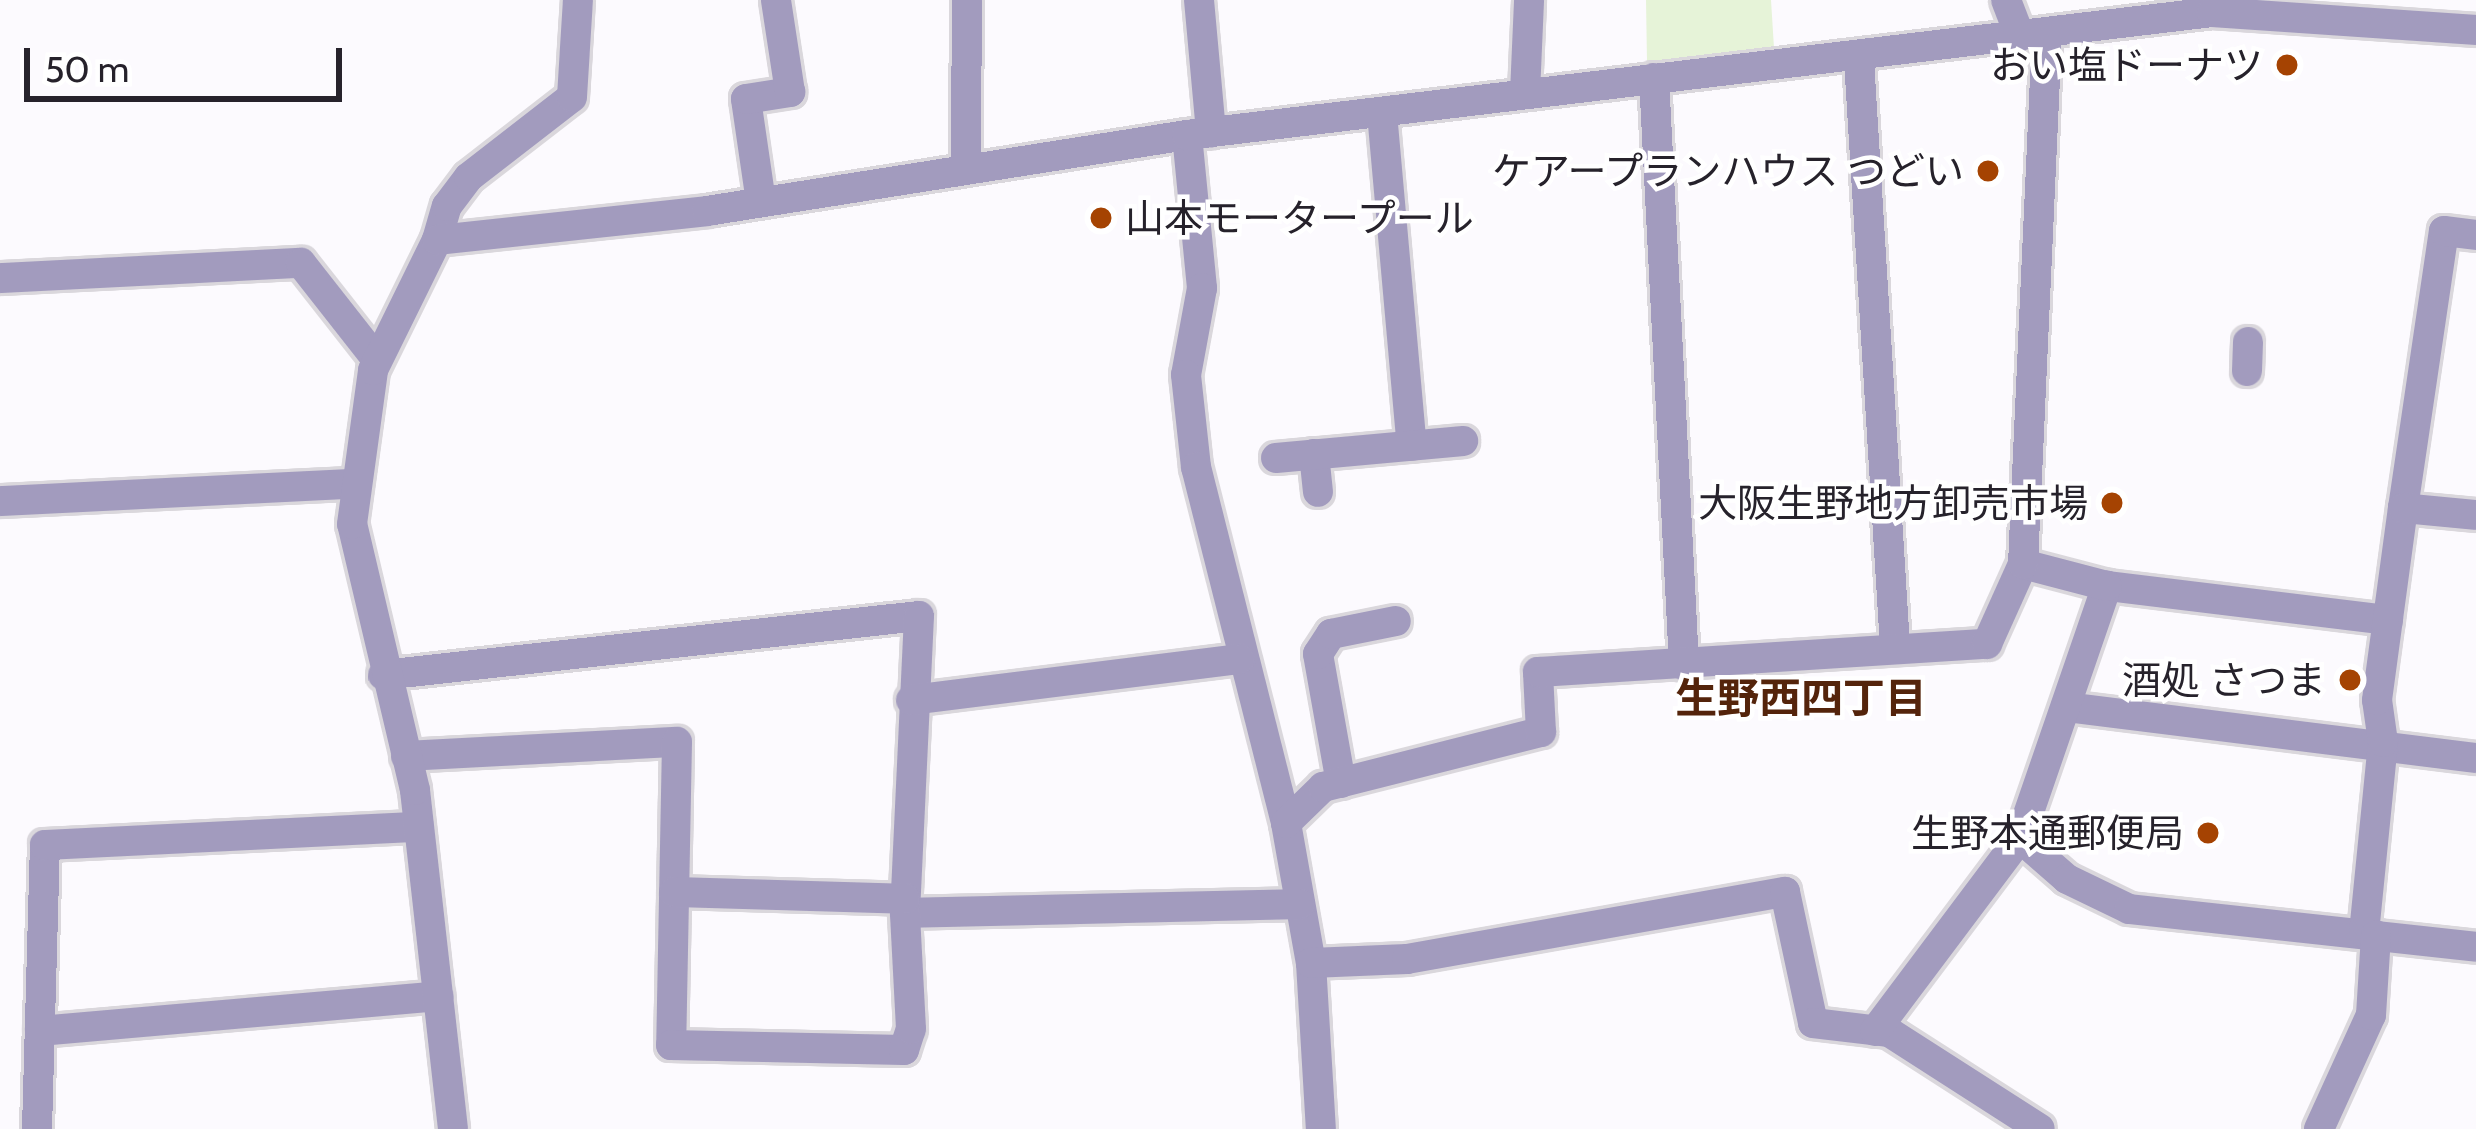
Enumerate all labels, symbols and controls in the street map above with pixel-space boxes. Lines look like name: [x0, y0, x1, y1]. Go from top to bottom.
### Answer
scale bar: [30, 24, 348, 98]
place label: おい塩ドーナツ: [1990, 42, 2263, 88]
text: 50 m: [45, 47, 129, 91]
marker: おい塩ドーナツ: [2274, 52, 2300, 78]
place label: ケアープランハウス つどい: [1490, 148, 1964, 194]
marker: ケアープランハウス つどい: [1975, 158, 2001, 184]
place label: 山本モータープール: [1125, 195, 1476, 241]
marker: 山本モータープール: [1088, 205, 1114, 231]
place label: 大阪生野地方卸売市場: [1698, 480, 2088, 526]
marker: 大阪生野地方卸売市場: [2099, 490, 2125, 516]
place label: 酒処 さつま: [2122, 657, 2326, 703]
marker: 酒処 さつま: [2337, 667, 2363, 693]
district label: 生野西四丁目: [1675, 673, 1927, 723]
place label: 生野本通郵便局: [1911, 810, 2184, 856]
marker: 生野本通郵便局: [2195, 820, 2221, 846]

